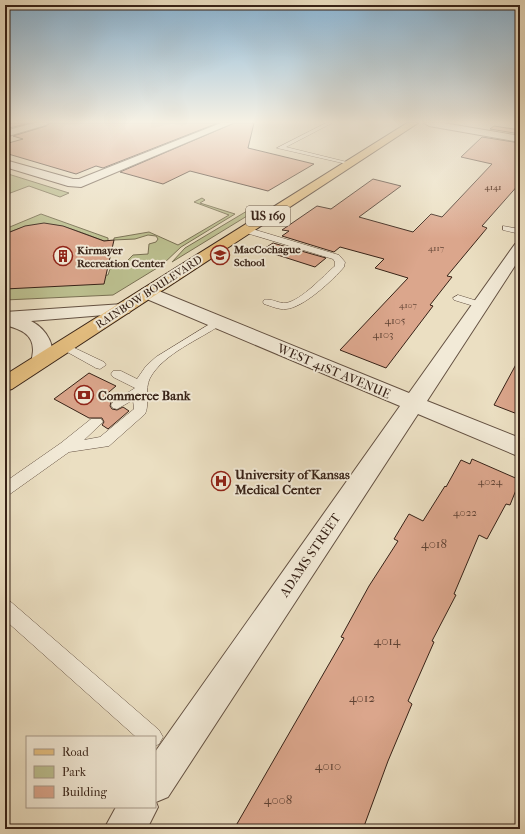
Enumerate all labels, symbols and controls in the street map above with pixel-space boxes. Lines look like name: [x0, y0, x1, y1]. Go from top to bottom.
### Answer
house number: 4141: [484, 182, 502, 192]
road number: US 169: [246, 206, 290, 226]
place label: MacCochague School: [233, 243, 301, 269]
house number: 4117: [428, 243, 445, 253]
place label: Kirmayer Recreation Center: [77, 244, 165, 270]
school or university icon: MacCochague School: [209, 244, 231, 266]
building icon: Kirmayer Recreation Center: [52, 245, 74, 267]
street label: RAINBOW BOULEVARD: [93, 253, 205, 331]
house number: 4107: [399, 300, 418, 310]
house number: 4105: [384, 314, 406, 327]
house number: 4103: [373, 328, 393, 341]
street label: WEST 41ST AVENUE: [274, 340, 393, 402]
bank icon: Commerce Bank: [73, 384, 95, 406]
place label: Commerce Bank: [98, 388, 192, 403]
place label: University of Kansas Medical Center: [234, 467, 350, 497]
hospital icon: University of Kansas Medical Center: [210, 470, 232, 492]
house number: 4024: [478, 475, 503, 488]
house number: 4022: [453, 506, 477, 519]
street label: ADAMS STREET: [276, 510, 344, 600]
house number: 4018: [421, 536, 447, 551]
house number: 4014: [373, 633, 401, 648]
house number: 4012: [349, 690, 375, 705]
legend: [26, 736, 156, 808]
text: Road: [62, 745, 89, 759]
house number: 4010: [315, 758, 341, 773]
text: Park: [62, 765, 87, 779]
text: Building: [62, 785, 107, 799]
house number: 4008: [264, 792, 292, 807]

